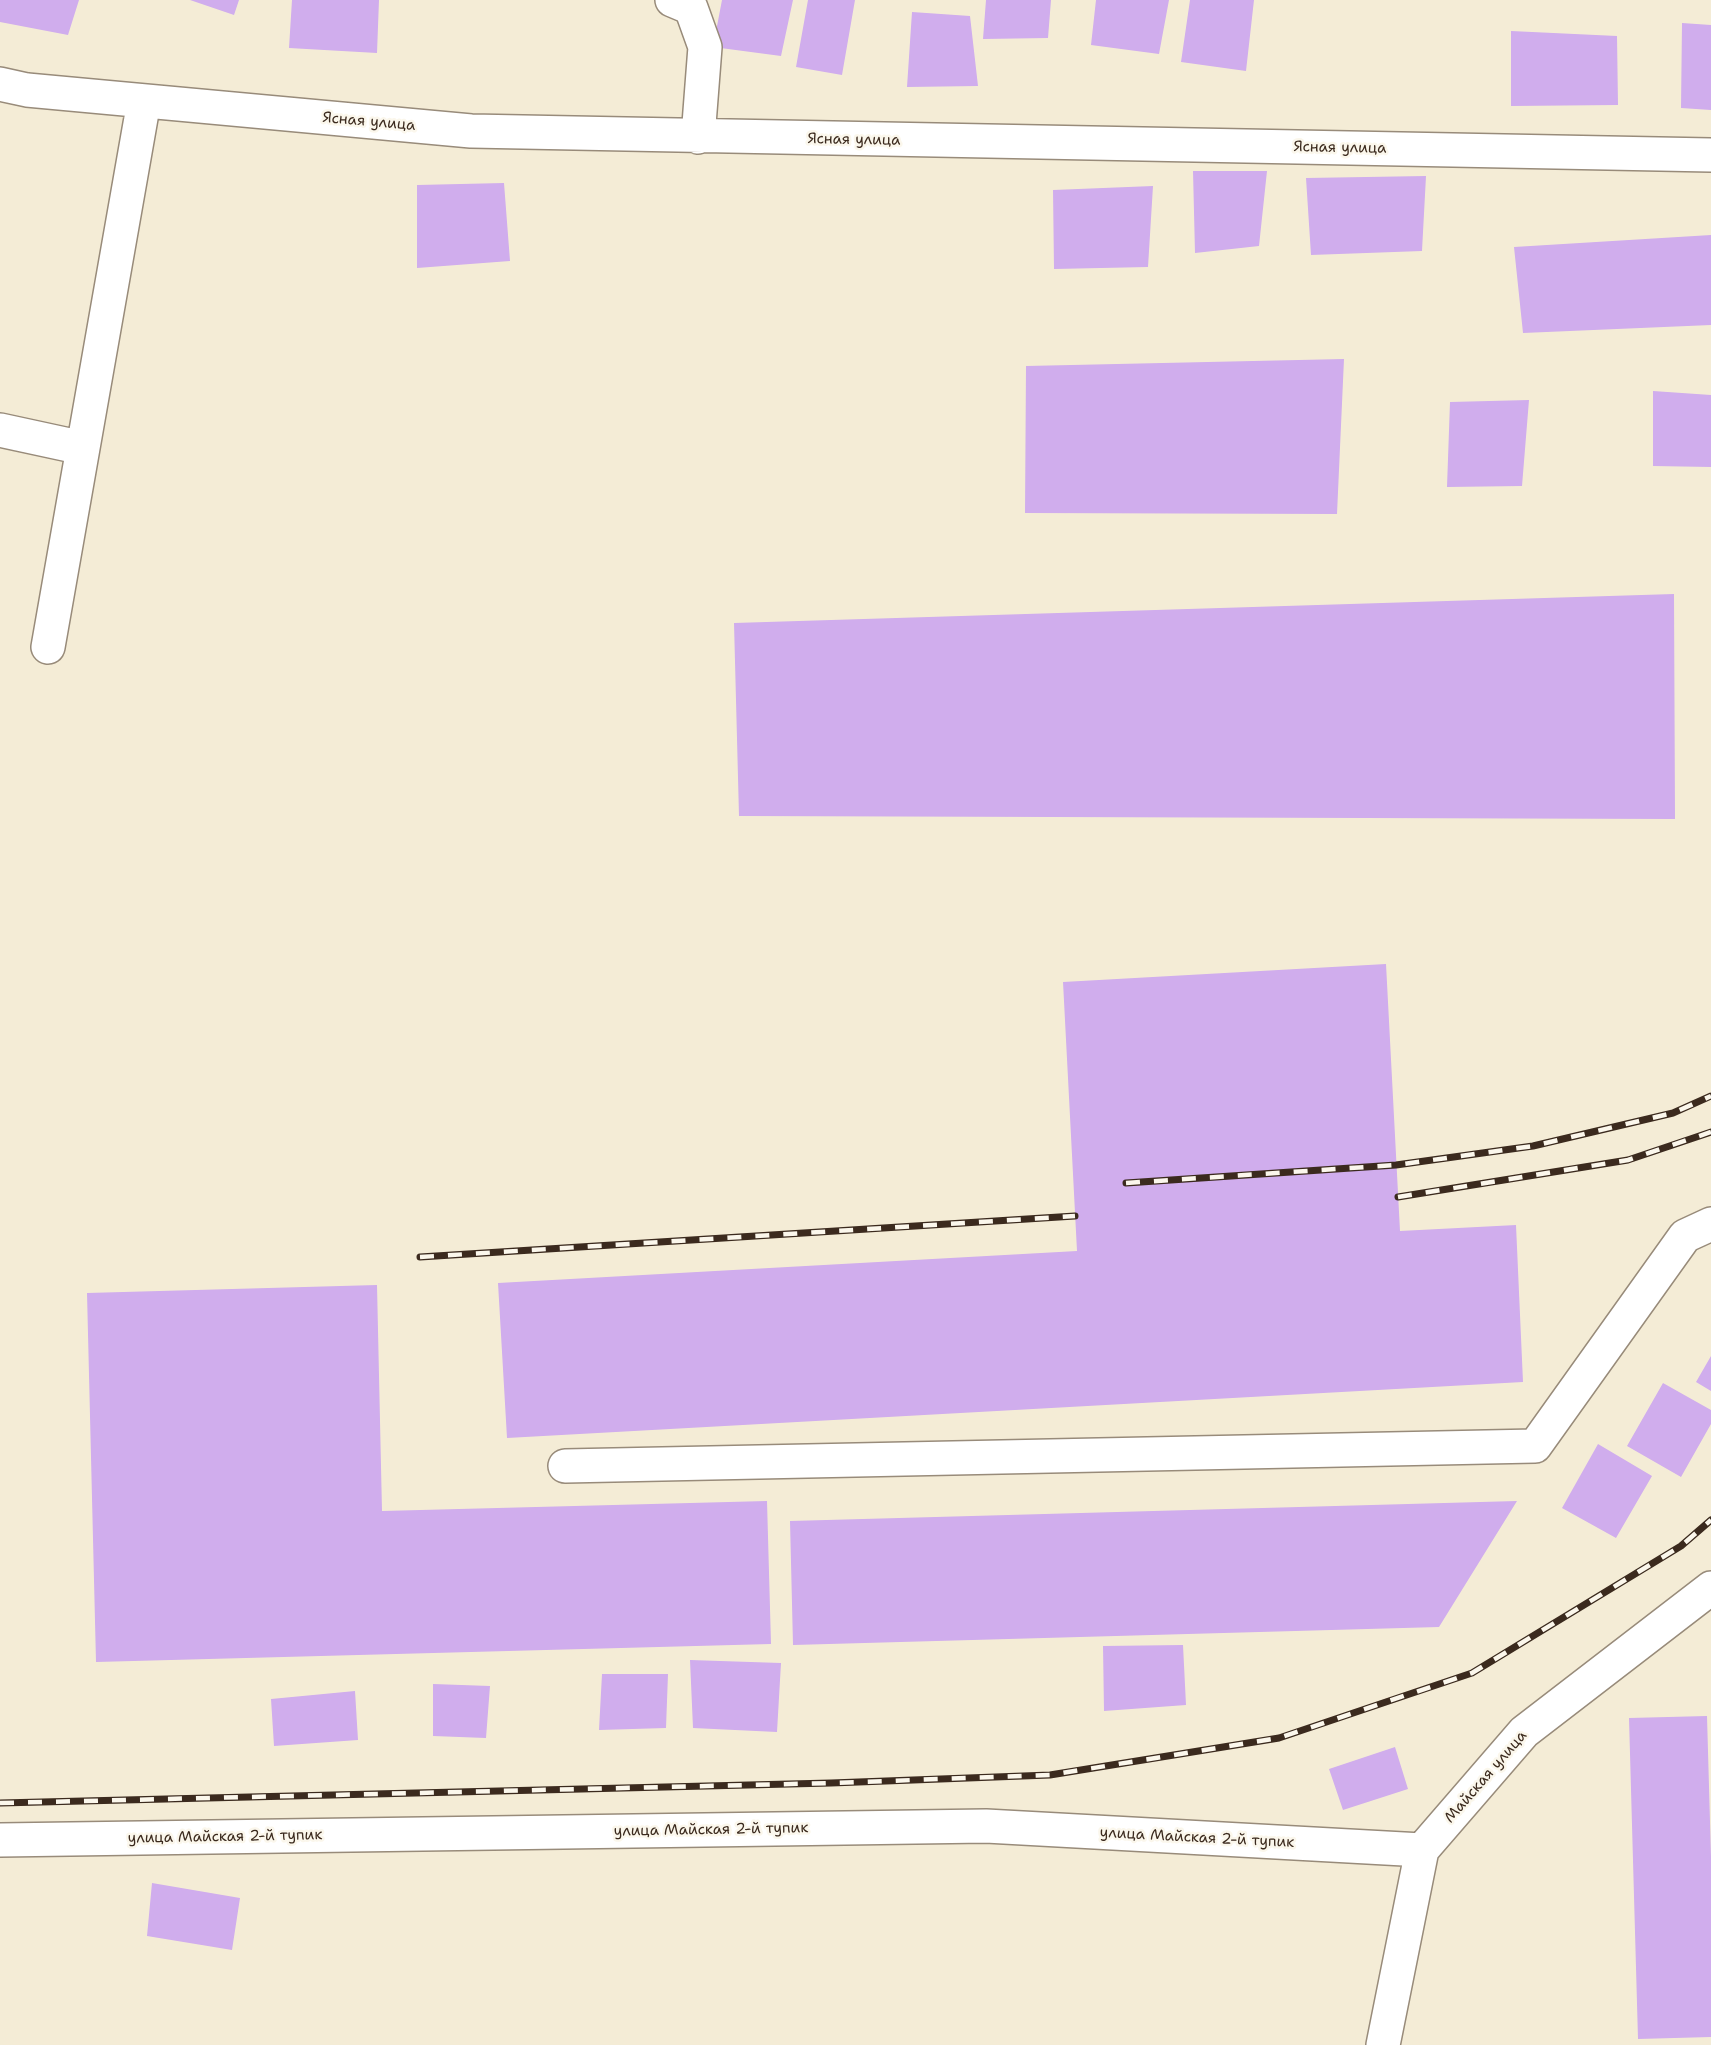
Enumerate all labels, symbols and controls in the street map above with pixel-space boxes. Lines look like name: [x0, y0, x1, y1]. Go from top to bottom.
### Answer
street label: Ясная улица: [322, 109, 416, 135]
street label: Ясная улица: [807, 130, 901, 150]
street label: Ясная улица: [1293, 138, 1387, 158]
street label: Майская улица: [1441, 1727, 1531, 1827]
street label: улица Майская 2-й тупик: [614, 1819, 808, 1841]
street label: улица Майская 2-й тупик: [1099, 1824, 1295, 1852]
street label: улица Майская 2-й тупик: [128, 1826, 322, 1848]

